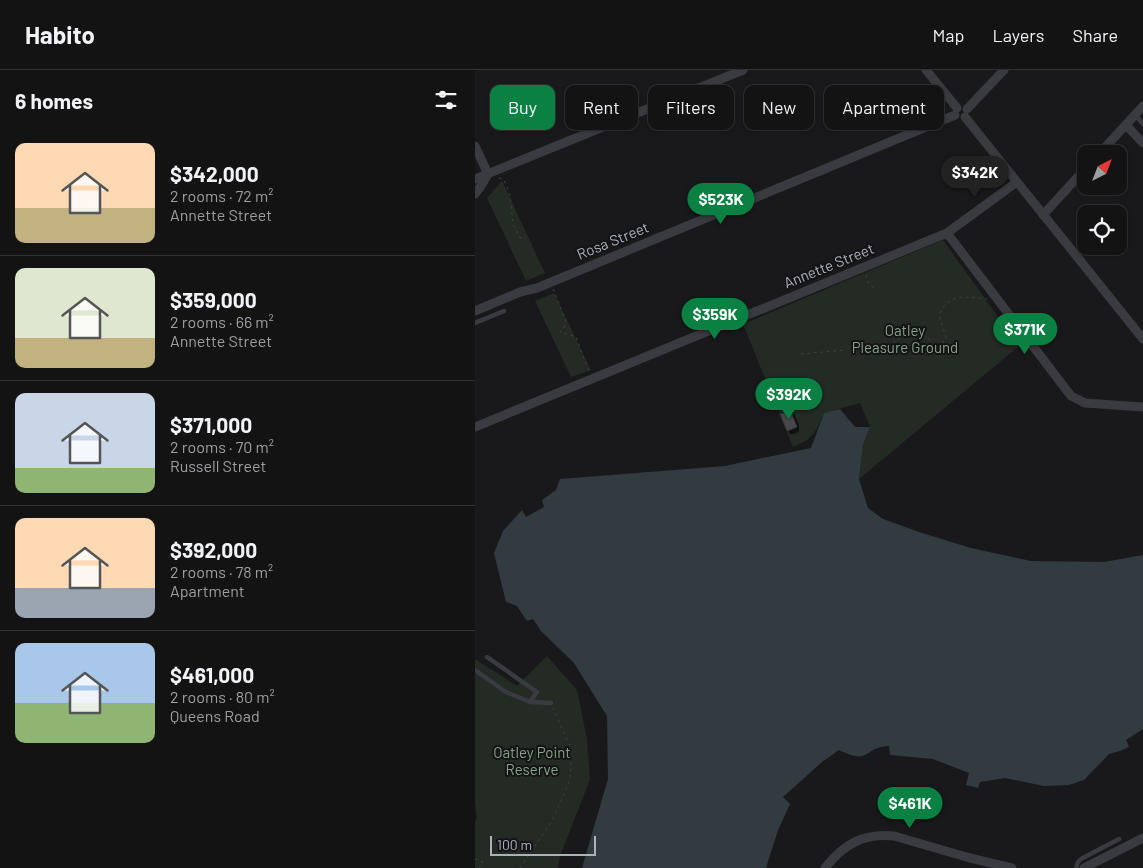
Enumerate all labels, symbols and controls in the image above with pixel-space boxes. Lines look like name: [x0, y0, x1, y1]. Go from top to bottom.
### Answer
text: Habito: [25, 20, 95, 49]
text: Map: [932, 24, 964, 46]
text: Layers: [992, 24, 1045, 46]
text: Share: [1073, 24, 1118, 46]
chip: Buy: [490, 85, 555, 130]
chip: Rent: [565, 85, 638, 130]
chip: Filters: [648, 85, 734, 130]
chip: New: [744, 85, 814, 130]
chip: Apartment: [824, 85, 944, 130]
icon: filters: [432, 86, 460, 114]
text: 6 homes: [15, 88, 93, 113]
north arrow: [1077, 145, 1127, 195]
map controls: [1077, 145, 1127, 255]
pin: $342K: [940, 156, 1010, 198]
text: $342,000: [170, 161, 259, 186]
text: $342K: [952, 162, 998, 181]
icon: home: [55, 163, 115, 223]
pin: $523K: [686, 182, 756, 225]
text: 2 rooms · 72 m²: [170, 186, 273, 205]
text: $523K: [698, 189, 744, 208]
text: Annette Street: [170, 205, 272, 224]
button: locate: [1077, 205, 1127, 255]
street label: Rosa Street: [574, 217, 651, 263]
street label: Annette Street: [781, 239, 876, 291]
text: $359,000: [170, 287, 257, 312]
icon: home: [55, 288, 115, 348]
pin: $359K: [680, 298, 750, 340]
text: $359K: [693, 304, 737, 323]
text: 2 rooms · 66 m²: [170, 312, 274, 331]
pin: $371K: [990, 312, 1060, 355]
text: $371K: [1004, 319, 1046, 338]
park label: Oatley Pleasure Ground: [852, 321, 958, 356]
text: Annette Street: [170, 331, 272, 350]
pin: $392K: [754, 378, 824, 420]
text: $392K: [766, 384, 812, 403]
text: $371,000: [170, 412, 252, 437]
icon: home: [55, 413, 115, 473]
text: 2 rooms · 70 m²: [170, 437, 274, 456]
text: Russell Street: [170, 456, 266, 475]
text: $392,000: [170, 537, 257, 562]
icon: home: [55, 538, 115, 598]
text: 2 rooms · 78 m²: [170, 562, 273, 581]
text: Apartment: [170, 581, 245, 600]
text: $461,000: [170, 662, 254, 687]
icon: home: [55, 663, 115, 723]
text: 2 rooms · 80 m²: [170, 687, 275, 706]
text: Queens Road: [170, 706, 260, 725]
park label: Oatley Point Reserve: [493, 743, 571, 778]
pin: $461K: [875, 786, 945, 829]
text: $461K: [889, 793, 932, 812]
scale bar: [490, 833, 596, 856]
text: 100 m: [497, 836, 532, 853]

